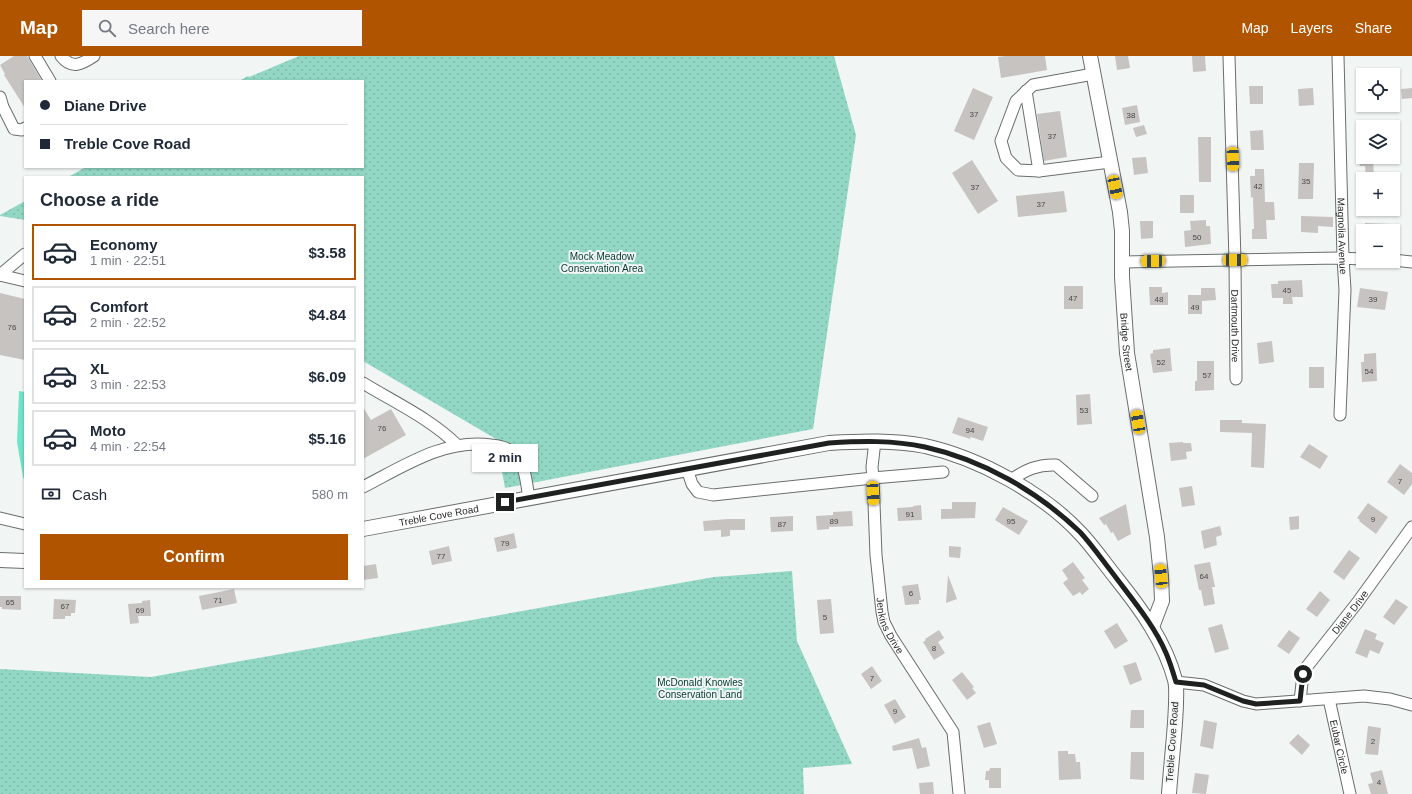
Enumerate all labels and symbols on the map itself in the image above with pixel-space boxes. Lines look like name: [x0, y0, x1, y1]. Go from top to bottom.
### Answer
house number: 37: [970, 110, 979, 119]
house number: 38: [1127, 111, 1136, 120]
house number: 37: [1048, 132, 1057, 141]
car: [1227, 147, 1239, 171]
car: [1107, 174, 1123, 200]
house number: 35: [1302, 177, 1311, 186]
house number: 42: [1254, 182, 1263, 191]
house number: 37: [971, 183, 980, 192]
street label: Magnolia Avenue: [1336, 198, 1350, 275]
house number: 37: [1037, 200, 1046, 209]
house number: 50: [1193, 233, 1202, 242]
park label: Mock Meadow Conservation Area: [561, 251, 644, 274]
car: [1223, 254, 1247, 266]
car: [1141, 255, 1165, 267]
house number: 45: [1283, 286, 1292, 295]
street label: Dartmouth Drive: [1230, 289, 1241, 363]
house number: 47: [1069, 294, 1078, 303]
house number: 48: [1155, 295, 1164, 304]
house number: 39: [1369, 295, 1378, 304]
house number: 49: [1191, 303, 1200, 312]
street label: Bridge Street: [1119, 312, 1135, 372]
house number: 76: [8, 323, 17, 332]
house number: 52: [1157, 358, 1166, 367]
house number: 54: [1365, 367, 1374, 376]
house number: 57: [1203, 371, 1212, 380]
house number: 53: [1080, 406, 1089, 415]
car: [1130, 409, 1146, 435]
house number: 76: [378, 424, 387, 433]
house number: 94: [966, 426, 975, 435]
callout: 2 min: [472, 444, 538, 472]
house number: 7: [1398, 477, 1403, 486]
car: [866, 481, 880, 505]
route end: [496, 493, 514, 511]
street label: Treble Cove Road: [398, 502, 479, 528]
house number: 91: [906, 510, 915, 519]
house number: 9: [1371, 515, 1376, 524]
house number: 89: [830, 517, 839, 526]
house number: 95: [1007, 517, 1016, 526]
house number: 87: [778, 520, 787, 529]
house number: 79: [501, 539, 510, 548]
house number: 77: [437, 552, 446, 561]
car: [1154, 563, 1168, 589]
house number: 64: [1200, 572, 1209, 581]
street label: Diane Drive: [1329, 588, 1370, 636]
house number: 6: [909, 589, 914, 598]
house number: 71: [214, 596, 223, 605]
street label: Jenkins Drive: [875, 597, 906, 656]
house number: 65: [6, 598, 15, 607]
house number: 67: [61, 602, 70, 611]
house number: 69: [136, 606, 145, 615]
house number: 5: [823, 613, 828, 622]
house number: 8: [932, 644, 937, 653]
route start: [1294, 665, 1312, 683]
house number: 7: [870, 674, 875, 683]
park label: McDonald Knowles Conservation Land: [657, 677, 743, 700]
street label: Treble Cove Road: [1164, 701, 1180, 783]
house number: 9: [893, 707, 898, 716]
street label: Eubar Circle: [1328, 719, 1351, 775]
house number: 2: [1371, 737, 1376, 746]
house number: 4: [1377, 778, 1382, 787]

